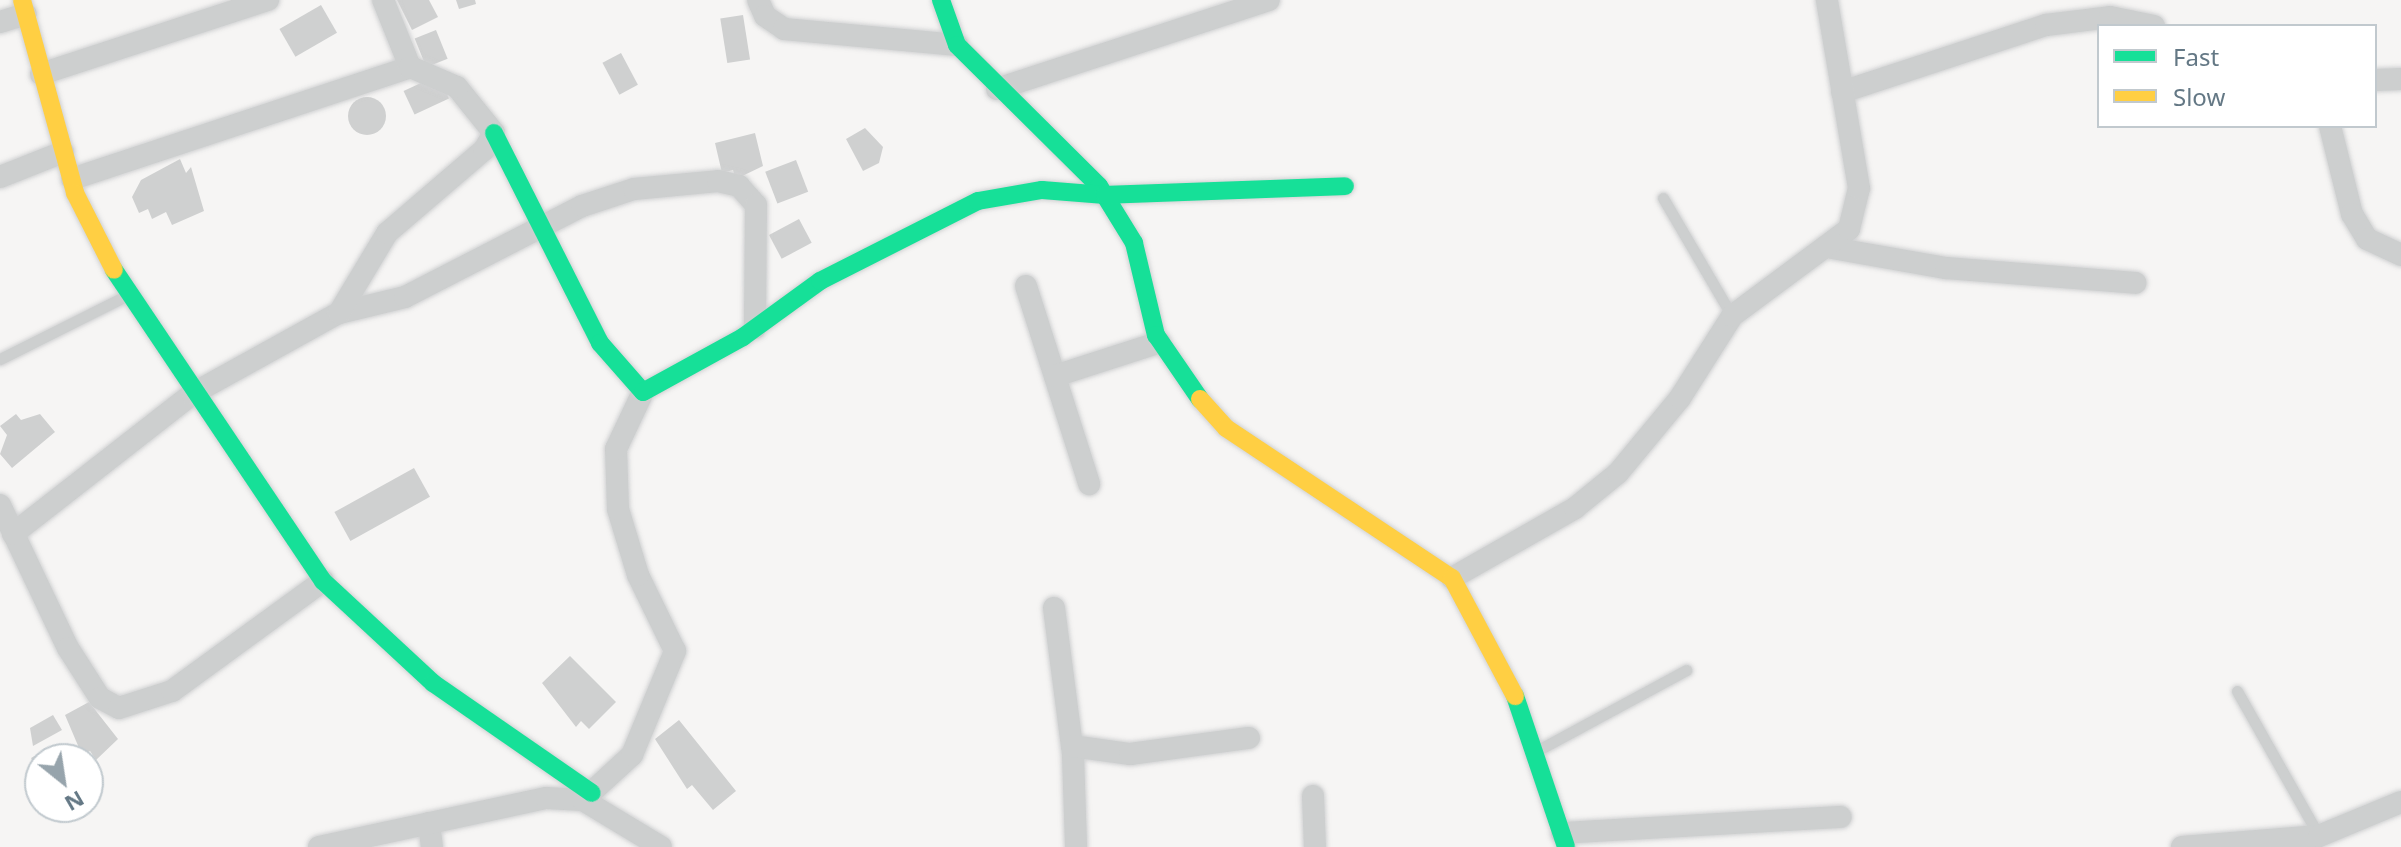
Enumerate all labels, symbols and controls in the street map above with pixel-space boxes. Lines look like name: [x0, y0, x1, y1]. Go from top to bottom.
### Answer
legend: [2097, 24, 2377, 128]
text: Fast: [2173, 40, 2219, 73]
text: Slow: [2173, 80, 2225, 113]
north arrow: [24, 743, 104, 823]
text: N: [60, 785, 90, 820]

